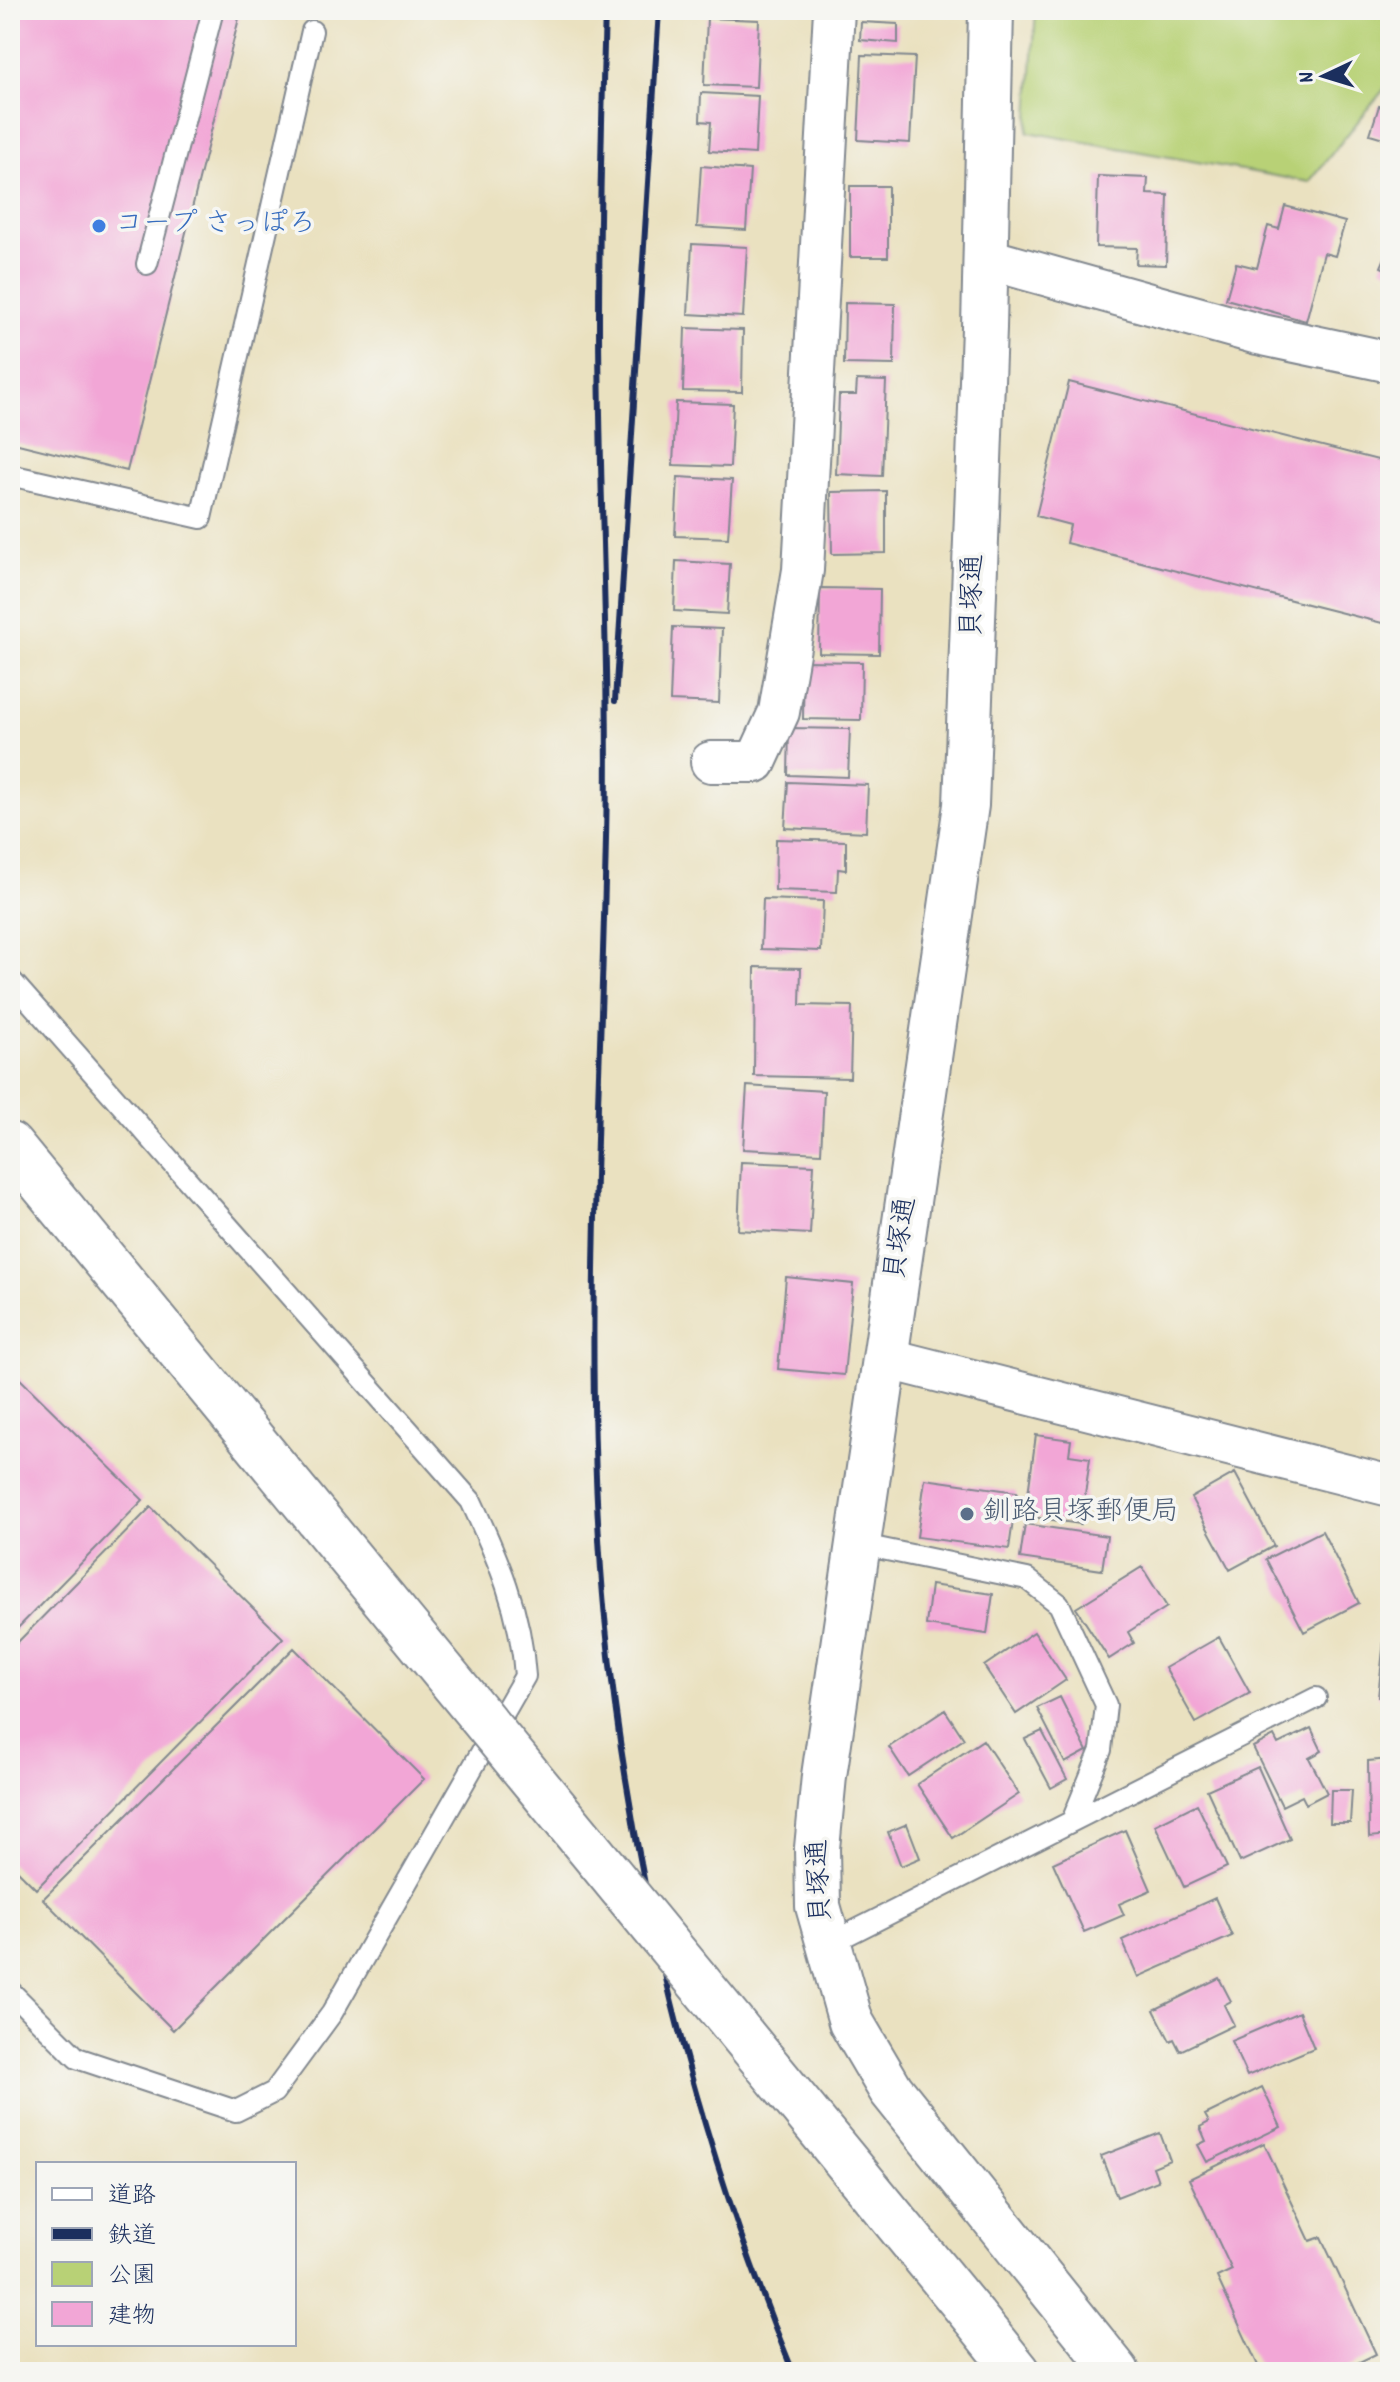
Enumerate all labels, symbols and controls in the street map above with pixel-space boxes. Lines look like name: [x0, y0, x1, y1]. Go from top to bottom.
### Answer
north arrow: [1284, 36, 1364, 116]
text: N: [1292, 71, 1323, 84]
place label: コープ さっぽろ: [115, 206, 316, 246]
marker: コープ さっぽろ: [90, 217, 108, 235]
street label: 貝塚通: [954, 554, 996, 638]
street label: 貝塚通: [877, 1195, 929, 1283]
place label: 釧路貝塚郵便局: [983, 1494, 1179, 1534]
marker: 釧路貝塚郵便局: [958, 1505, 976, 1523]
street label: 貝塚通: [800, 1838, 844, 1924]
legend: [36, 2162, 296, 2346]
text: 道路: [108, 2180, 156, 2214]
text: 鉄道: [108, 2220, 156, 2254]
text: 公園: [108, 2260, 156, 2294]
text: 建物: [108, 2300, 156, 2334]

